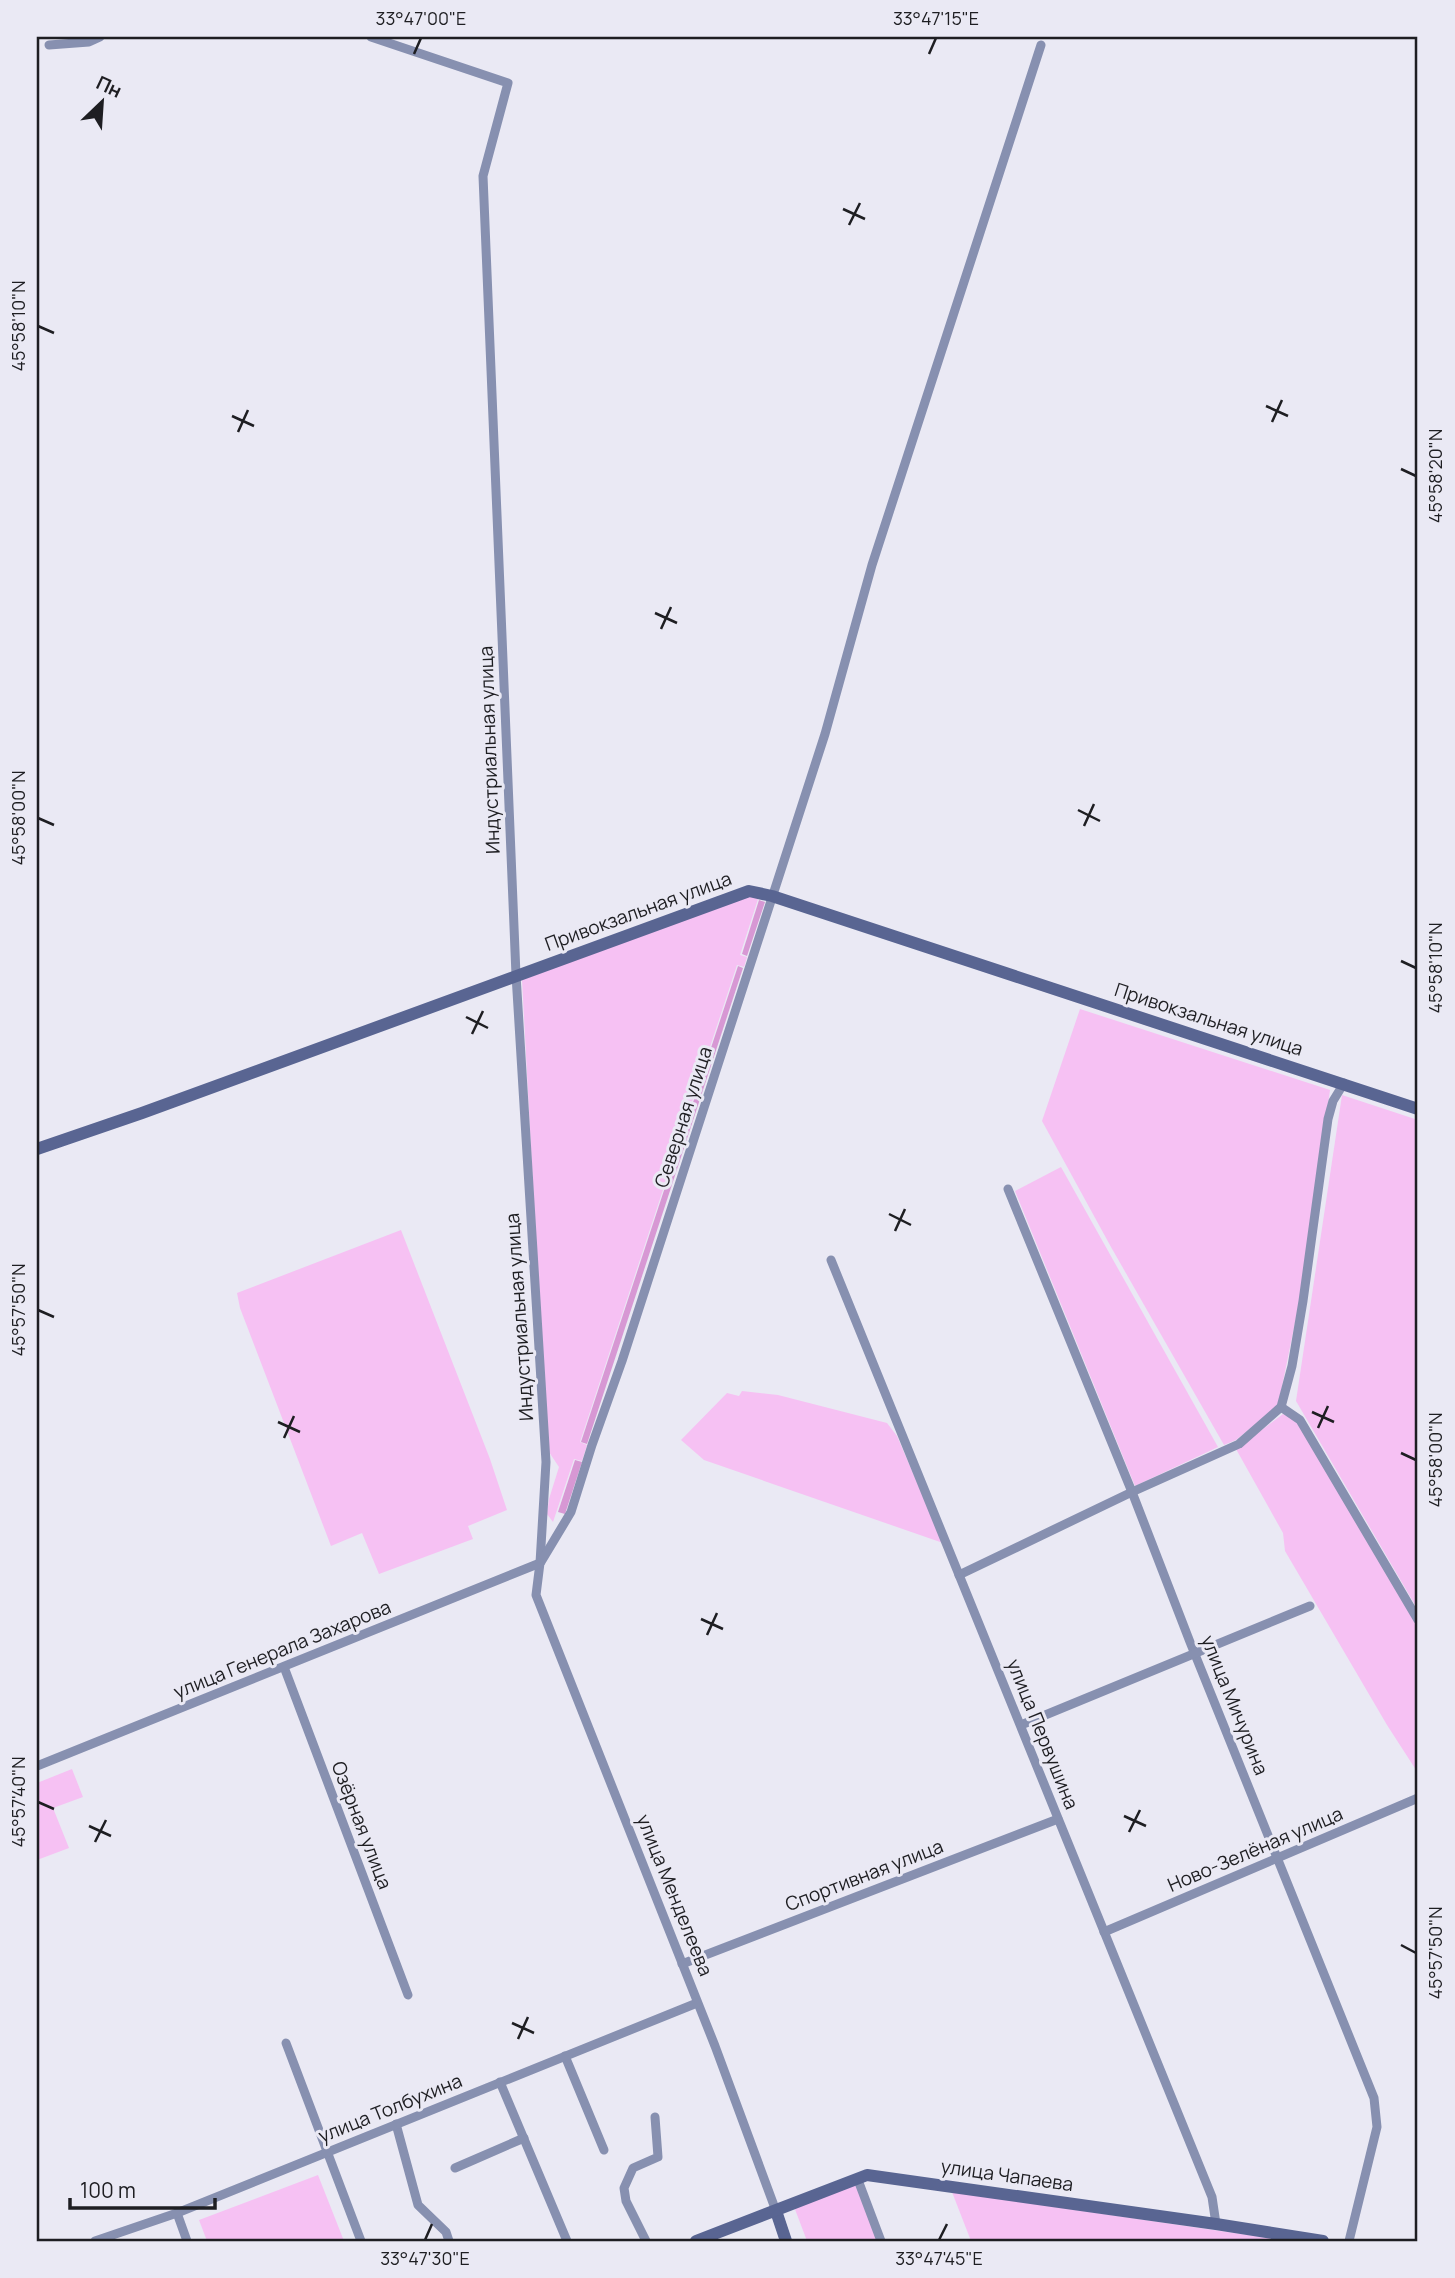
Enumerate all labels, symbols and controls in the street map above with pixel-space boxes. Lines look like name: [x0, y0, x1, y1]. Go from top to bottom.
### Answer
text: 33°47'00"E: [376, 6, 466, 30]
text: 33°47'15"E: [893, 6, 979, 30]
north arrow: [66, 66, 136, 136]
text: Пн: [92, 69, 126, 104]
text: 45°58'10"N: [6, 280, 30, 372]
text: 45°58'20"N: [1423, 429, 1447, 523]
street label: Индустриальная улица: [472, 645, 506, 855]
text: 45°58'00"N: [6, 770, 30, 866]
street label: Привокзальная улица: [541, 865, 735, 957]
text: 45°58'10"N: [1423, 922, 1447, 1014]
street label: Привокзальная улица: [1111, 976, 1307, 1062]
street label: Северная улица: [648, 1043, 718, 1191]
street label: Индустриальная улица: [499, 1212, 539, 1422]
text: 45°57'50"N: [6, 1263, 30, 1357]
text: 45°58'00"N: [1423, 1412, 1447, 1508]
street label: улица Генерала Захарова: [170, 1593, 394, 1705]
street label: улица Мичурина: [1195, 1631, 1275, 1779]
street label: улица Первушина: [1001, 1655, 1085, 1813]
text: 45°57'40"N: [6, 1756, 30, 1848]
street label: Озёрная улица: [326, 1757, 398, 1893]
street label: Ново-Зелёная улица: [1163, 1800, 1347, 1898]
street label: улица Менделеева: [631, 1810, 719, 1980]
street label: Спортивная улица: [781, 1833, 947, 1917]
text: 45°57'50"N: [1423, 1906, 1447, 2000]
street label: улица Толбухина: [314, 2067, 466, 2149]
street label: улица Чапаева: [939, 2153, 1075, 2197]
scale bar: [70, 2166, 215, 2210]
text: 100 m: [80, 2176, 136, 2204]
text: 33°47'30"E: [380, 2246, 470, 2270]
text: 33°47'45"E: [895, 2246, 983, 2270]

